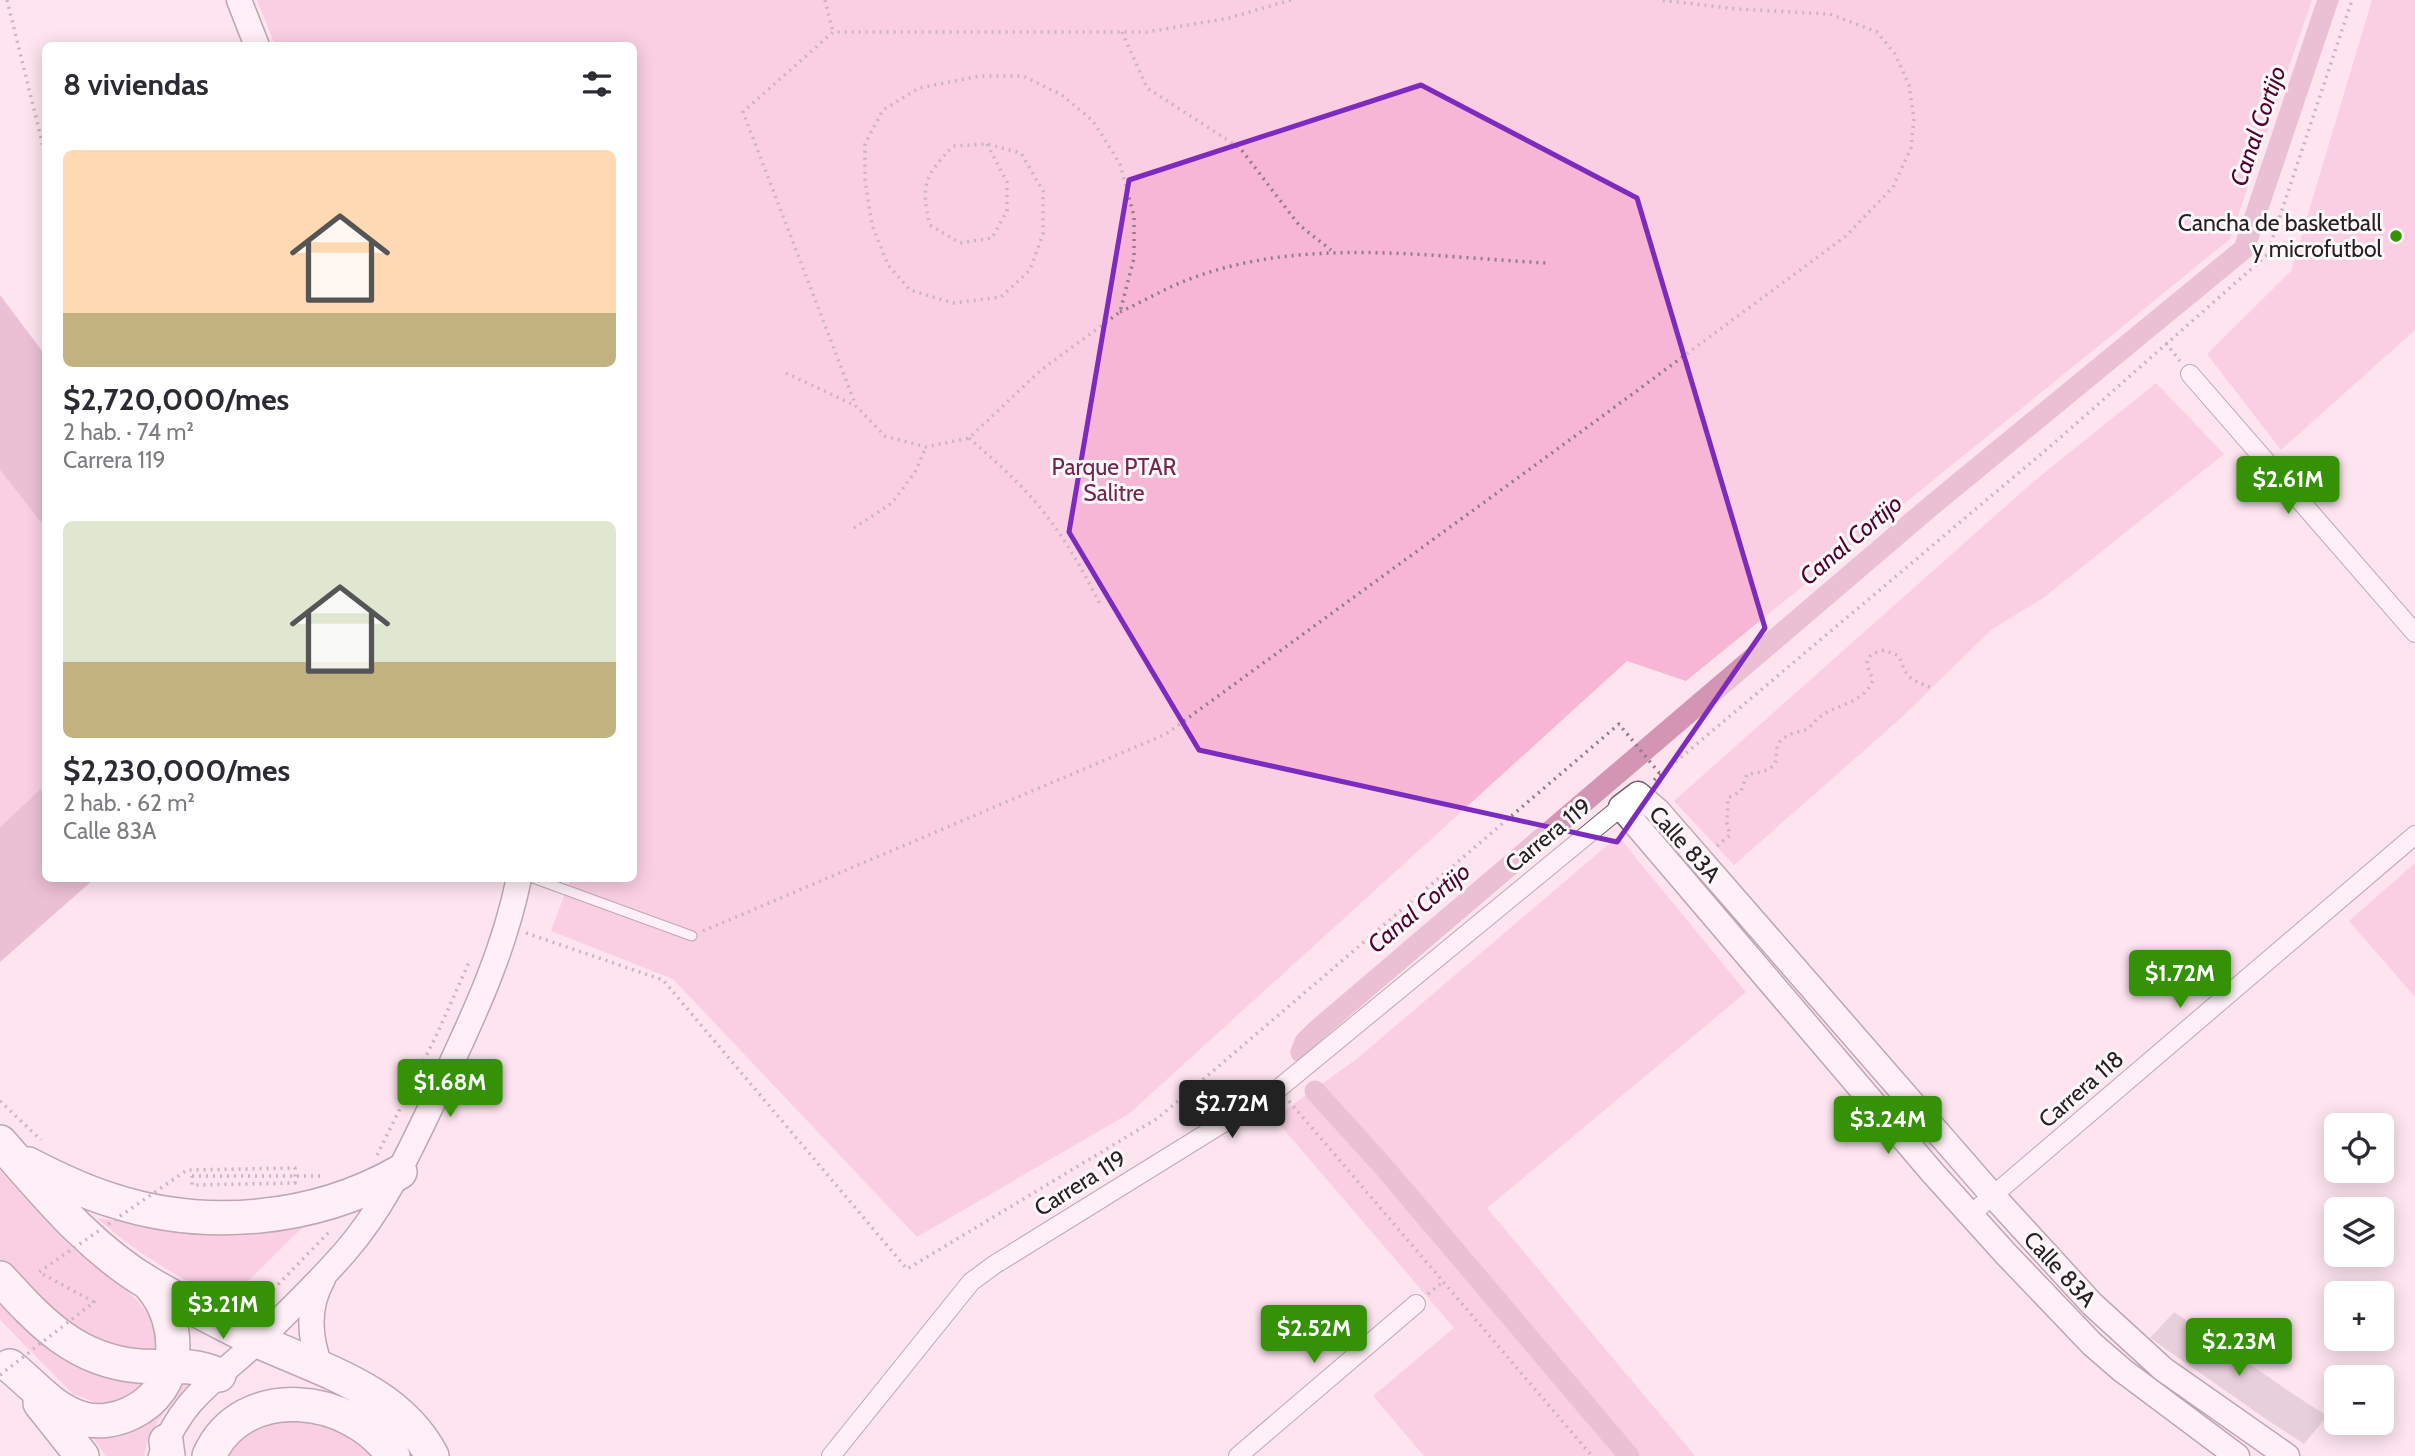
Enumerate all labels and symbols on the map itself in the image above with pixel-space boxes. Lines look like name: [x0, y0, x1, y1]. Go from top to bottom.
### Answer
water label: Canal Cortijo: [2223, 62, 2292, 190]
place label: Cancha de basketball y microfutbol: [2178, 209, 2383, 263]
marker: Cancha de basketball y microfutbol: [2388, 228, 2404, 244]
park label: Parque PTAR Salitre: [1052, 453, 1177, 507]
pin: $2.61M: [2231, 456, 2345, 516]
water label: Canal Cortijo: [1793, 488, 1908, 591]
street label: Carrera 119: [1499, 792, 1597, 878]
street label: Calle 83A: [1643, 800, 1727, 888]
water label: Canal Cortijo: [1361, 856, 1476, 959]
pin: $1.72M: [2123, 950, 2237, 1010]
street label: Carrera 118: [2033, 1044, 2129, 1134]
pin: $1.68M: [393, 1060, 507, 1119]
pin: $2.72M: [1175, 1080, 1289, 1140]
pin: $3.24M: [1831, 1096, 1945, 1156]
street label: Carrera 119: [1029, 1144, 1131, 1222]
street label: Calle 83A: [2018, 1225, 2102, 1313]
pin: $3.21M: [166, 1282, 280, 1341]
pin: $2.52M: [1257, 1306, 1371, 1365]
pin: $2.23M: [2182, 1318, 2296, 1378]

